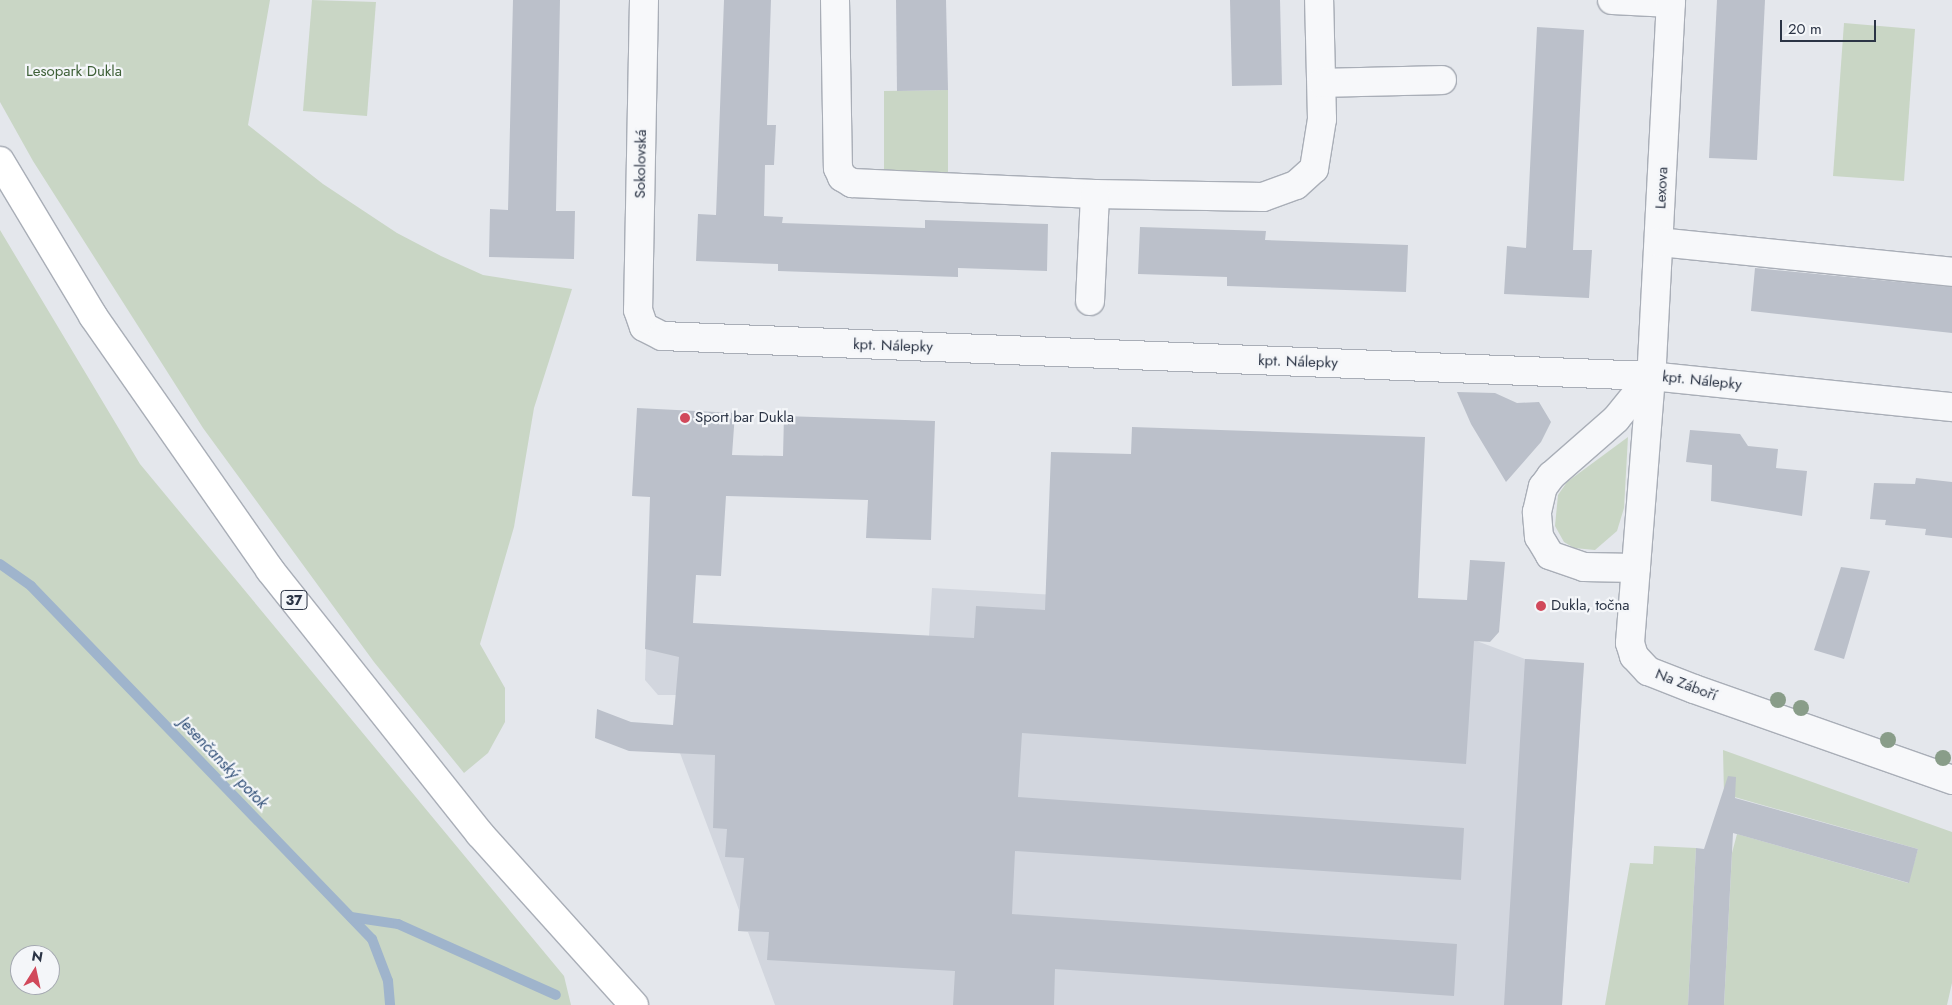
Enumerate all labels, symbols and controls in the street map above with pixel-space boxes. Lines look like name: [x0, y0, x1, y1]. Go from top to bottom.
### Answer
scale bar: [1782, 10, 1878, 42]
text: 20 m: [1788, 18, 1822, 40]
park label: Lesopark Dukla: [26, 63, 122, 81]
street label: Sokolovská: [631, 129, 651, 199]
street label: Lexova: [1652, 167, 1672, 209]
street label: kpt. Nálepky: [853, 336, 933, 356]
street label: kpt. Nálepky: [1258, 352, 1338, 372]
street label: kpt. Nálepky: [1661, 368, 1743, 394]
place label: Sport bar Dukla: [695, 409, 794, 427]
marker: Sport bar Dukla: [679, 412, 691, 424]
road number: 37: [280, 588, 308, 612]
place label: Dukla, točna: [1551, 597, 1630, 615]
marker: Dukla, točna: [1535, 600, 1547, 612]
street label: Na Záboří: [1653, 665, 1719, 705]
water label: Jesenčanský potok: [174, 713, 272, 813]
north arrow: [10, 945, 60, 995]
text: N: [30, 945, 45, 967]

